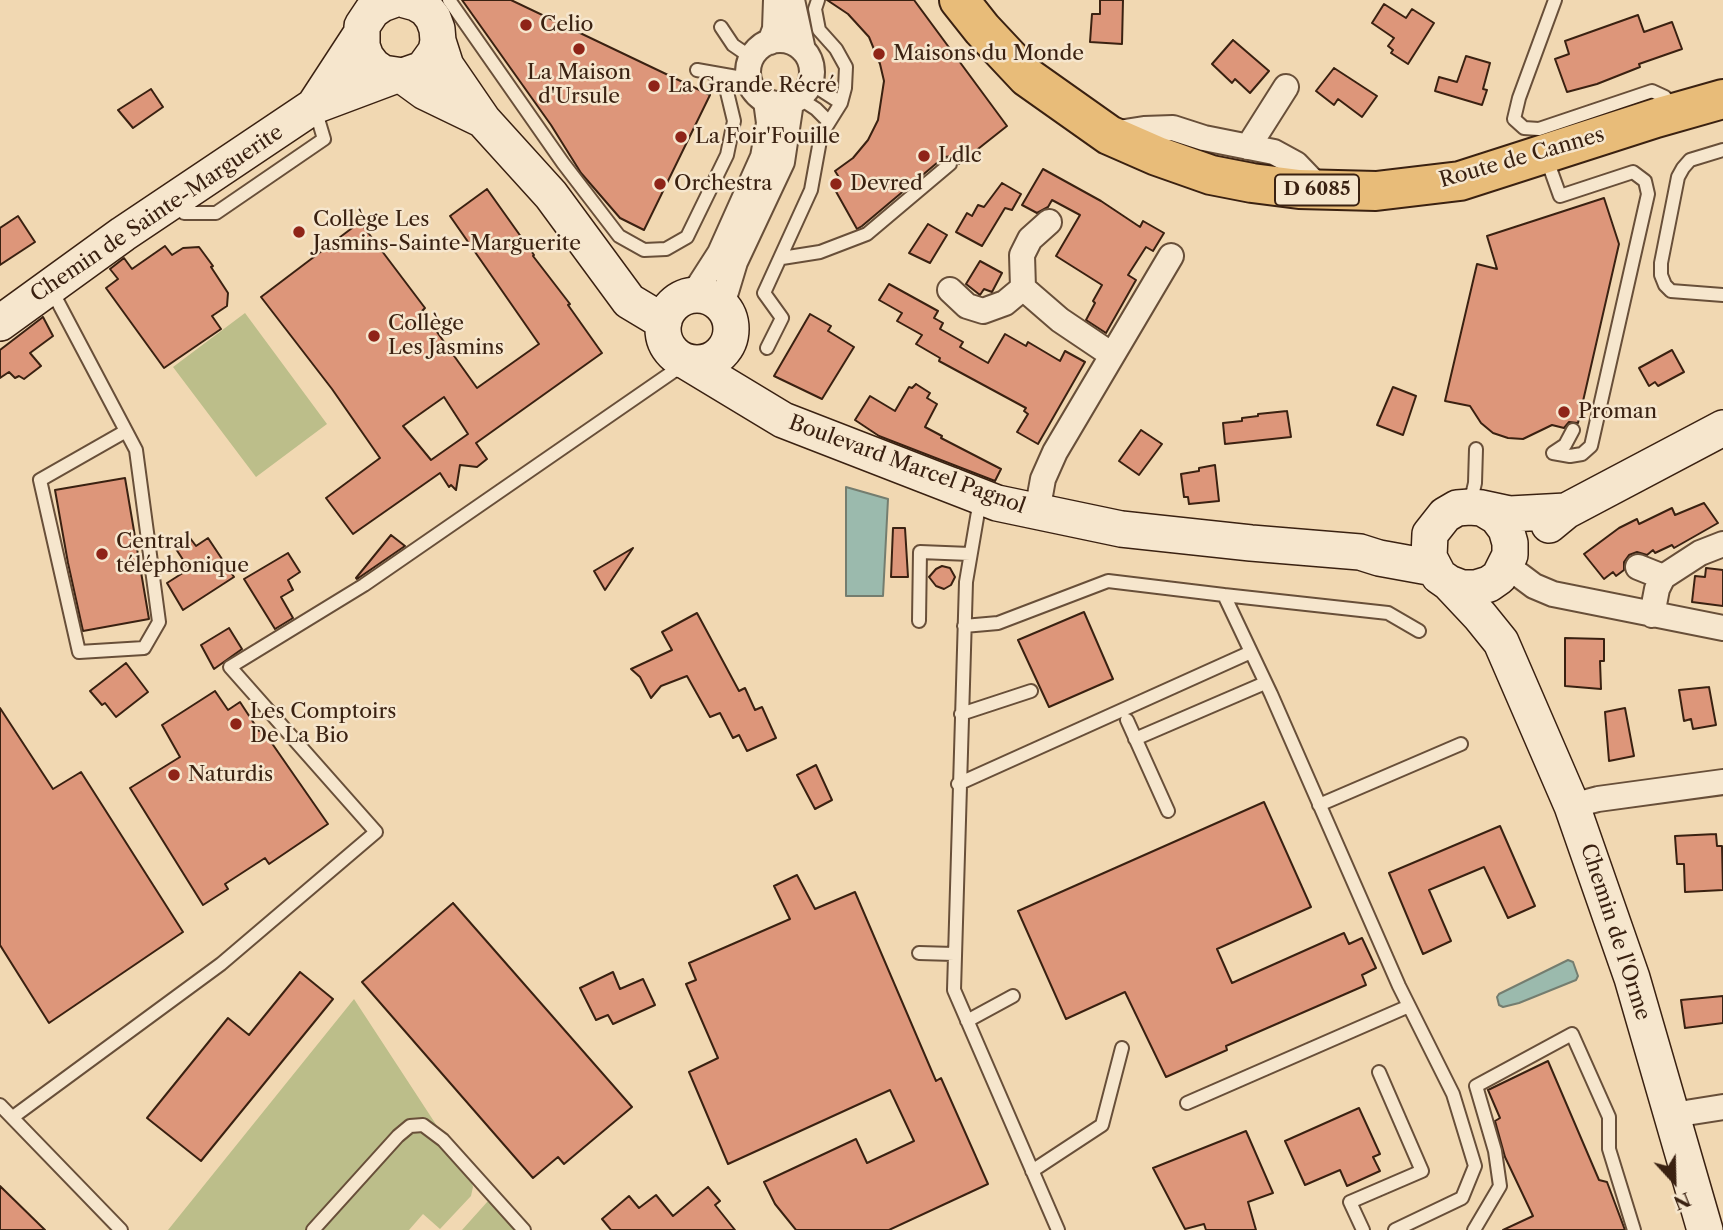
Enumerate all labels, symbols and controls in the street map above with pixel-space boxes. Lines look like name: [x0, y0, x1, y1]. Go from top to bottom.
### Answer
place label: Celio: [540, 12, 593, 38]
marker: Celio: [518, 17, 534, 33]
marker: La Maison d'Ursule: [571, 41, 587, 57]
place label: Maisons du Monde: [893, 41, 1084, 67]
marker: Maisons du Monde: [871, 46, 887, 62]
place label: La Maison d'Ursule: [527, 60, 631, 110]
place label: La Grande Récré: [668, 73, 837, 99]
marker: La Grande Récré: [646, 78, 662, 94]
street label: Chemin de Sainte-Marguerite: [26, 120, 288, 308]
street label: Route de Cannes: [1437, 122, 1607, 194]
place label: La Foir'Fouille: [695, 124, 840, 150]
marker: La Foir'Fouille: [673, 129, 689, 145]
place label: Ldlc: [938, 143, 982, 169]
marker: Ldlc: [916, 148, 932, 164]
place label: Orchestra: [674, 171, 772, 197]
place label: Devred: [850, 171, 923, 197]
road number: D 6085: [1275, 174, 1359, 206]
marker: Orchestra: [652, 176, 668, 192]
marker: Devred: [828, 176, 844, 192]
place label: Collège Les Jasmins-Sainte-Marguerite: [313, 207, 581, 257]
marker: Collège Les Jasmins-Sainte-Marguerite: [291, 224, 307, 240]
place label: Collège Les Jasmins: [388, 311, 504, 361]
marker: Collège Les Jasmins: [366, 328, 382, 344]
place label: Proman: [1578, 399, 1657, 425]
marker: Proman: [1556, 404, 1572, 420]
street label: Boulevard Marcel Pagnol: [785, 410, 1029, 520]
place label: Central téléphonique: [116, 529, 249, 579]
marker: Central téléphonique: [94, 546, 110, 562]
place label: Les Comptoirs De La Bio: [250, 699, 396, 749]
marker: Les Comptoirs De La Bio: [228, 716, 244, 732]
place label: Naturdis: [188, 762, 273, 788]
marker: Naturdis: [166, 767, 182, 783]
street label: Chemin de l'Orme: [1575, 840, 1655, 1024]
north arrow: [1639, 1146, 1709, 1216]
text: N: [1670, 1187, 1694, 1215]

